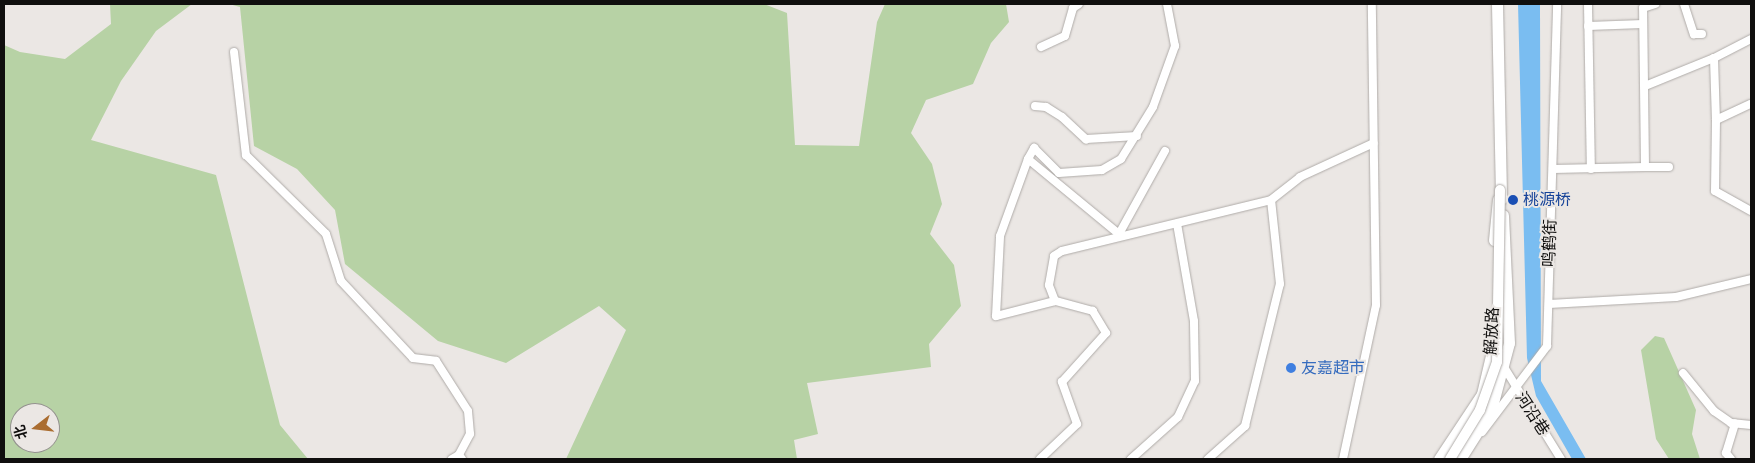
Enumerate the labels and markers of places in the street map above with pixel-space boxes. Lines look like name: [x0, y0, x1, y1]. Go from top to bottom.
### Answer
place label: 桃源桥: [1523, 190, 1571, 210]
marker: 桃源桥: [1507, 194, 1519, 206]
place label: 友嘉超市: [1301, 358, 1365, 378]
marker: 友嘉超市: [1285, 362, 1297, 374]

